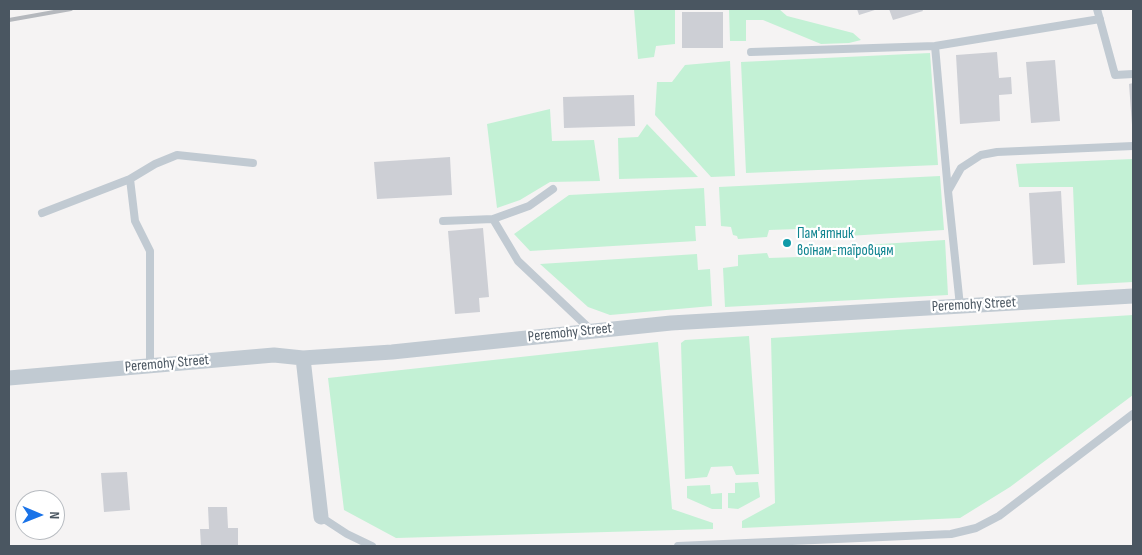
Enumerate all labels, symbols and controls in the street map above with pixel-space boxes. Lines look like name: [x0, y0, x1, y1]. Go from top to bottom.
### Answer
place label: Пам'ятник воїнам-таїровцям: [797, 225, 894, 260]
marker: Пам'ятник воїнам-таїровцям: [781, 237, 793, 249]
street label: Peremohy Street: [931, 294, 1017, 316]
street label: Peremohy Street: [527, 320, 613, 346]
street label: Peremohy Street: [124, 351, 210, 377]
north arrow: [15, 490, 65, 540]
text: N: [46, 511, 63, 519]

